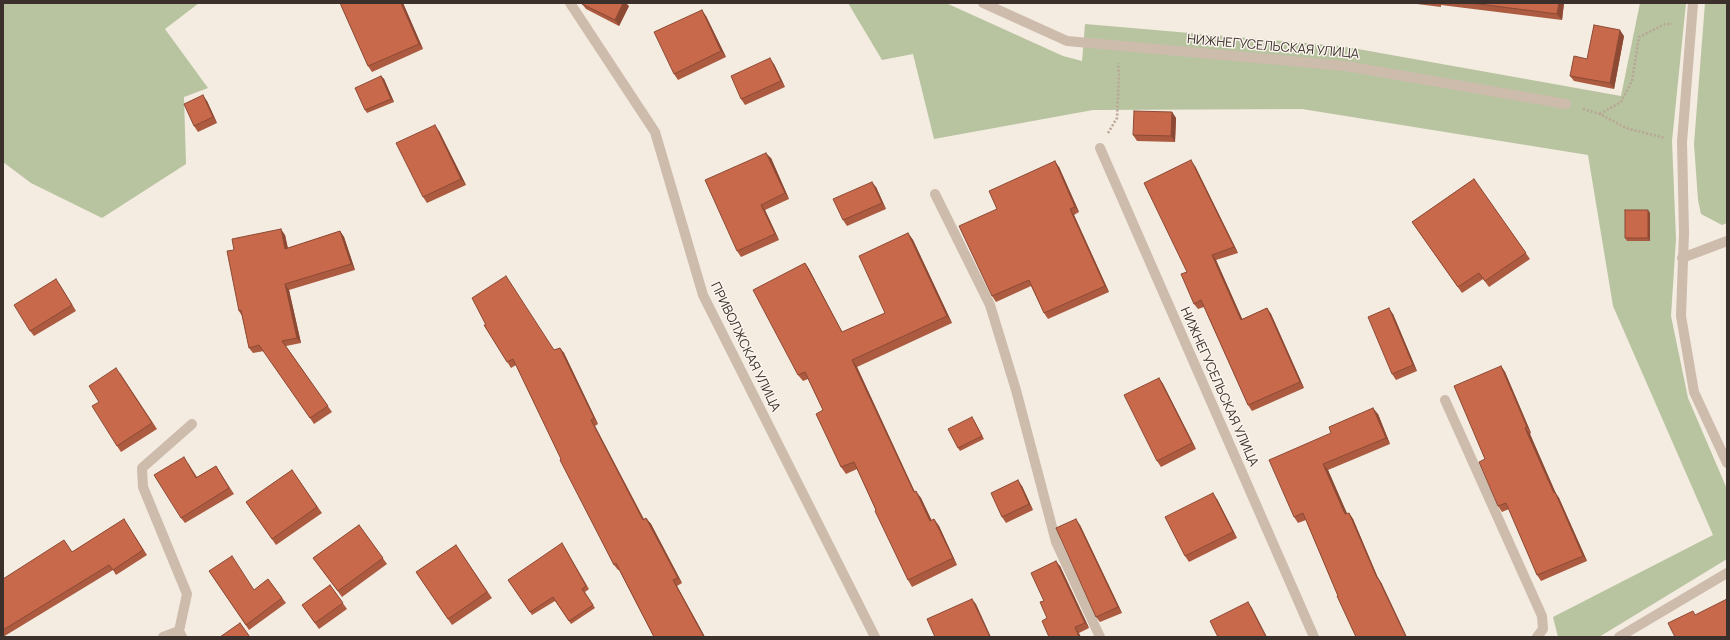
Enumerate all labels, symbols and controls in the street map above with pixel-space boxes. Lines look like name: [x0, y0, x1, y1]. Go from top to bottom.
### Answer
street label: НИЖНЕГУСЕЛЬСКАЯ УЛИЦА: [1186, 32, 1360, 62]
street label: ПРИВОЛЖСКАЯ УЛИЦА: [707, 280, 783, 414]
street label: НИЖНЕГУСЕЛЬСКАЯ УЛИЦА: [1177, 305, 1261, 469]

